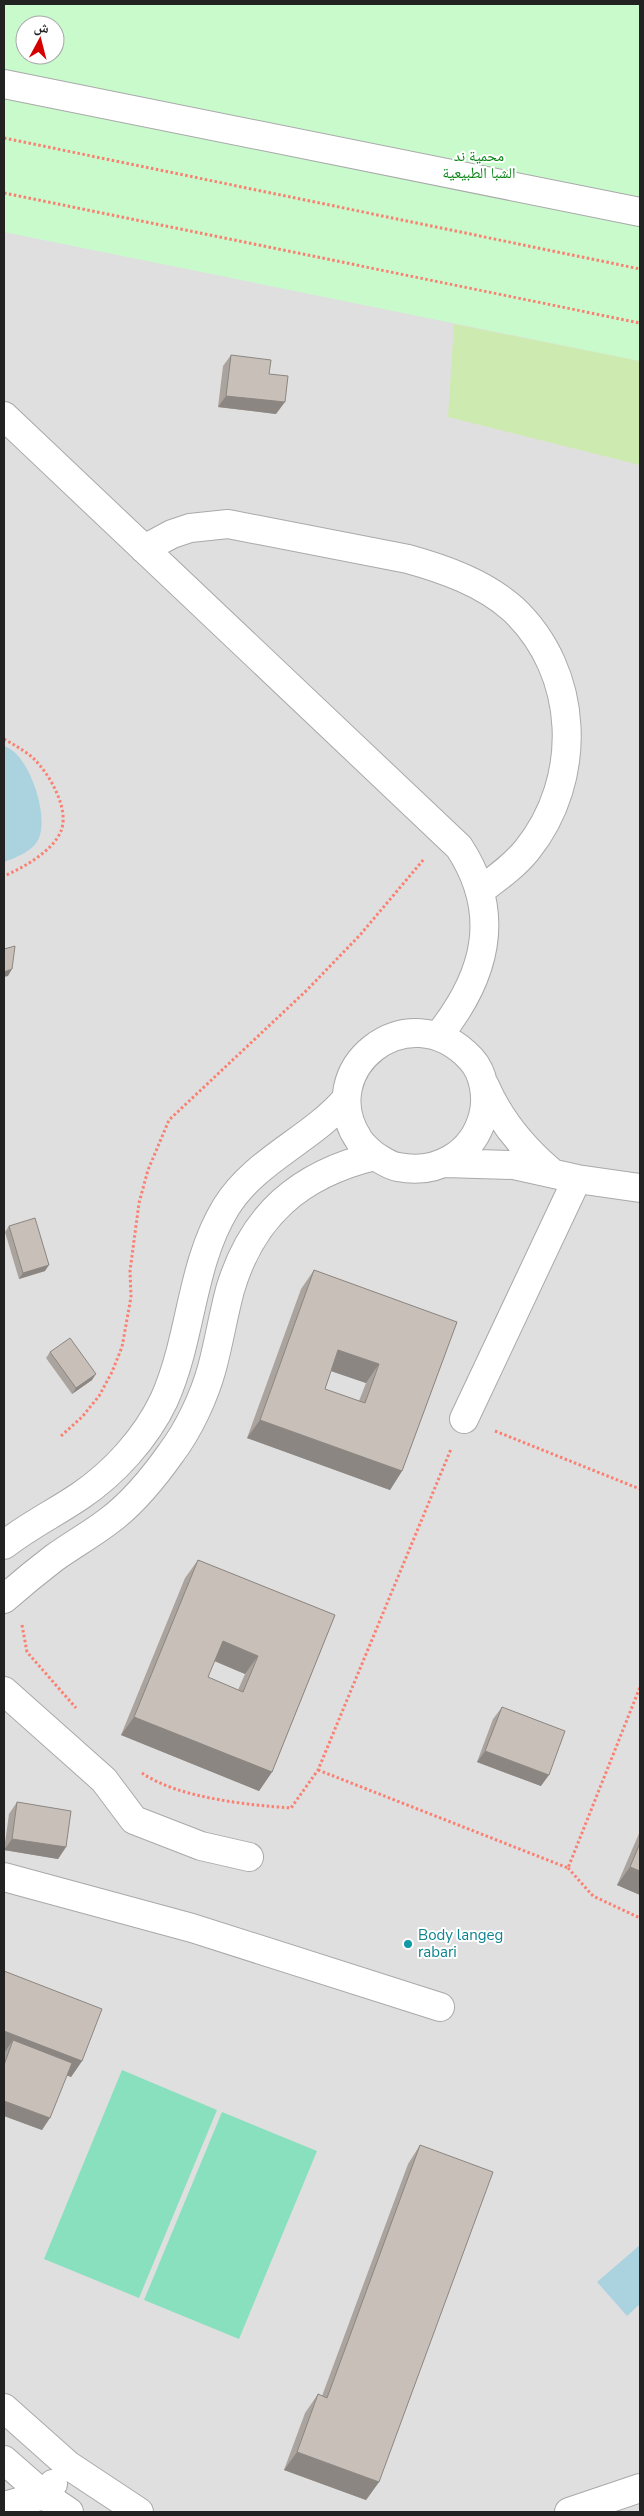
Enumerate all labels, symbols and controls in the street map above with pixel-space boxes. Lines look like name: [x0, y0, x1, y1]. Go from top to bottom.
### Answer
north arrow: [15, 15, 65, 65]
text: ش: [33, 17, 50, 38]
park label: محمية ند الشبا الطبيعية: [442, 146, 516, 183]
place label: Body langeg rabari: [418, 1925, 503, 1962]
marker: Body langeg rabari: [402, 1938, 414, 1950]

